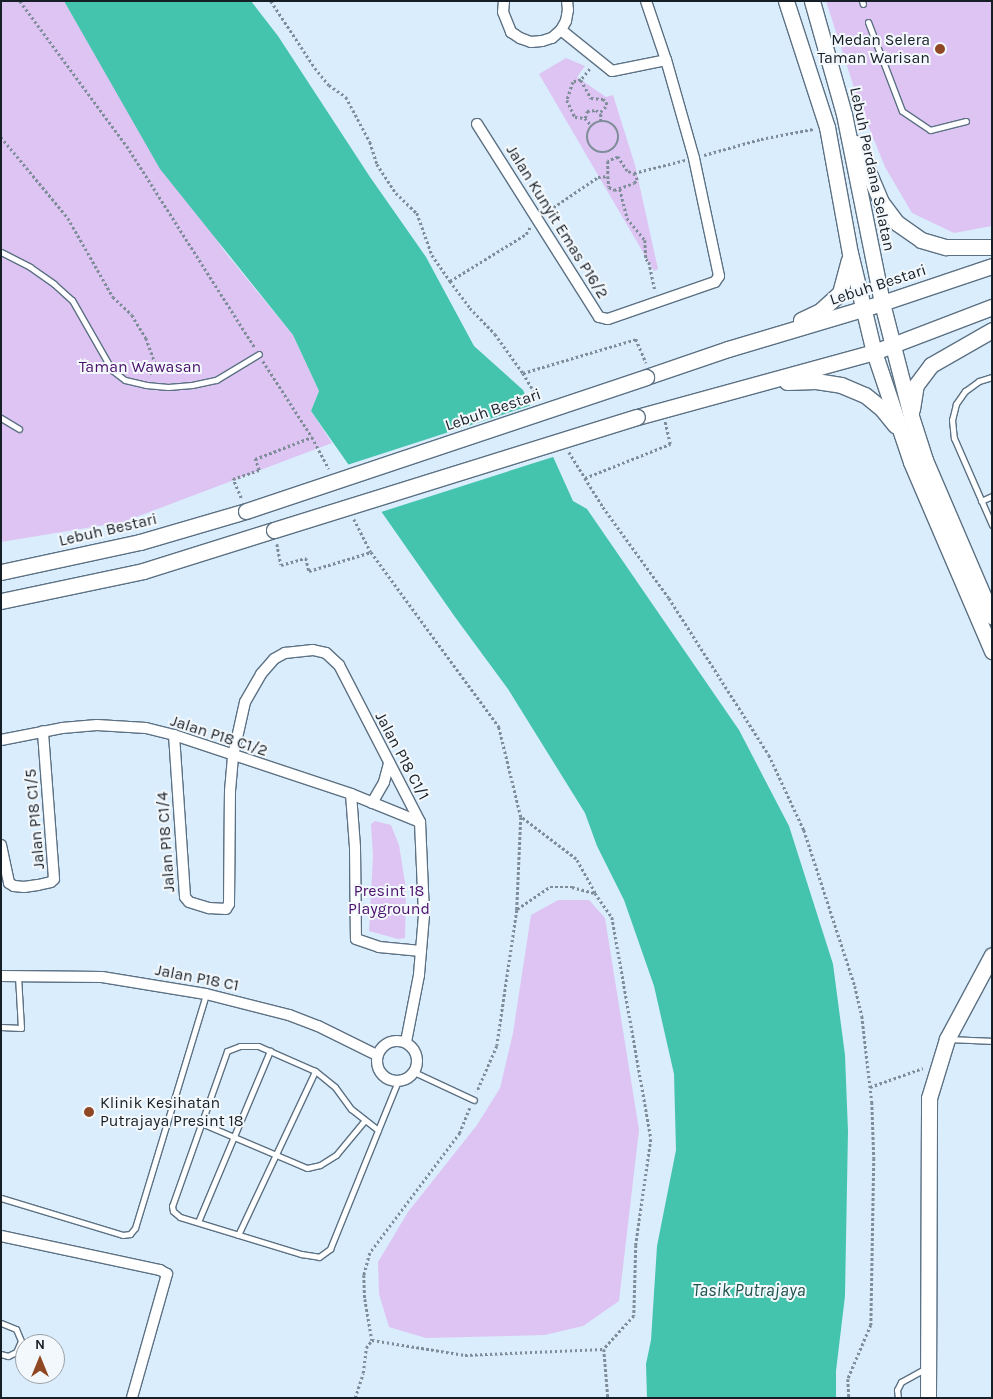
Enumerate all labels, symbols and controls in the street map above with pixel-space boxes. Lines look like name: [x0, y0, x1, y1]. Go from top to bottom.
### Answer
place label: Medan Selera Taman Warisan: [817, 30, 930, 68]
marker: Medan Selera Taman Warisan: [934, 43, 946, 55]
street label: Lebuh Perdana Selatan: [845, 85, 899, 253]
street label: Jalan Kunyit Emas P16/2: [502, 142, 612, 302]
street label: Lebuh Bestari: [827, 260, 929, 310]
park label: Taman Wawasan: [79, 357, 201, 377]
street label: Lebuh Bestari: [442, 385, 544, 435]
street label: Lebuh Bestari: [57, 509, 159, 551]
street label: Jalan P18 C1/1: [371, 709, 433, 803]
street label: Jalan P18 C1/2: [168, 711, 270, 761]
street label: Jalan P18 C1/5: [21, 768, 49, 870]
street label: Jalan P18 C1/4: [153, 791, 179, 893]
park label: Presint 18 Playground: [348, 881, 430, 919]
street label: Jalan P18 C1: [154, 960, 240, 996]
place label: Klinik Kesihatan Putrajaya Presint 18: [100, 1093, 244, 1131]
marker: Klinik Kesihatan Putrajaya Presint 18: [82, 1105, 96, 1119]
water label: Tasik Putrajaya: [692, 1279, 806, 1301]
north arrow: [15, 1334, 65, 1384]
text: N: [35, 1336, 45, 1353]

